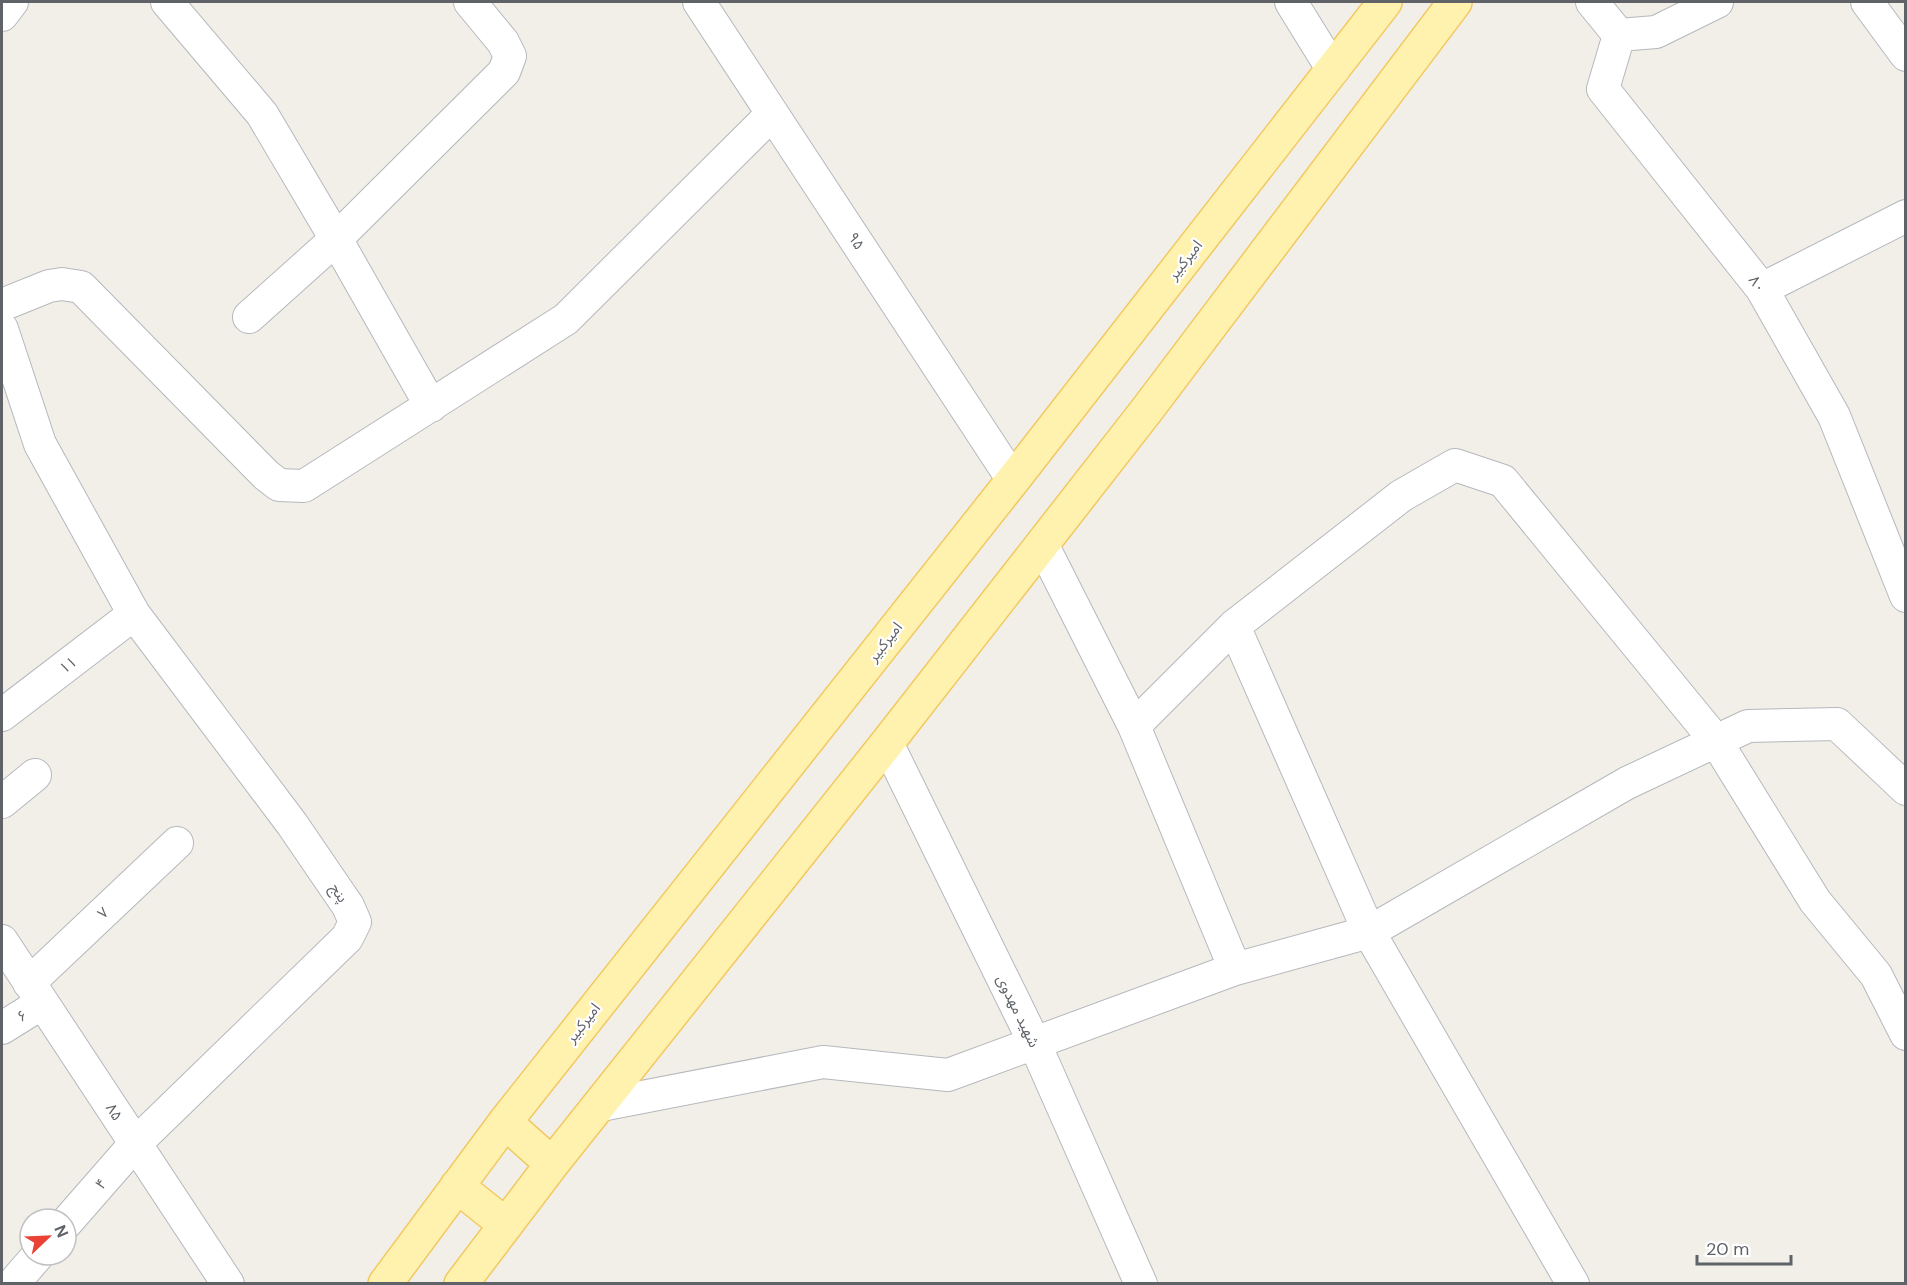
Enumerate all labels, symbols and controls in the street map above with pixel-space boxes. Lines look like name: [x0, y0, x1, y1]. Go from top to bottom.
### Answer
street label: ۹۵: [843, 228, 869, 254]
street label: امیرکبیر: [1163, 236, 1207, 285]
street label: ۸۰: [1744, 271, 1770, 297]
street label: امیرکبیر: [863, 618, 907, 667]
street label: ۱۱: [55, 652, 81, 678]
street label: پنج: [324, 879, 353, 908]
street label: ۷: [93, 902, 113, 923]
street label: شهید مهدوی: [992, 971, 1044, 1051]
street label: امیرکبیر: [561, 999, 605, 1048]
street label: ۶: [13, 1005, 31, 1027]
street label: ۸۵: [101, 1099, 127, 1125]
street label: ۴: [91, 1174, 111, 1194]
north arrow: [18, 1207, 78, 1267]
text: N: [49, 1222, 73, 1241]
scale bar: [1697, 1228, 1792, 1266]
text: 20 m: [1706, 1237, 1749, 1261]

